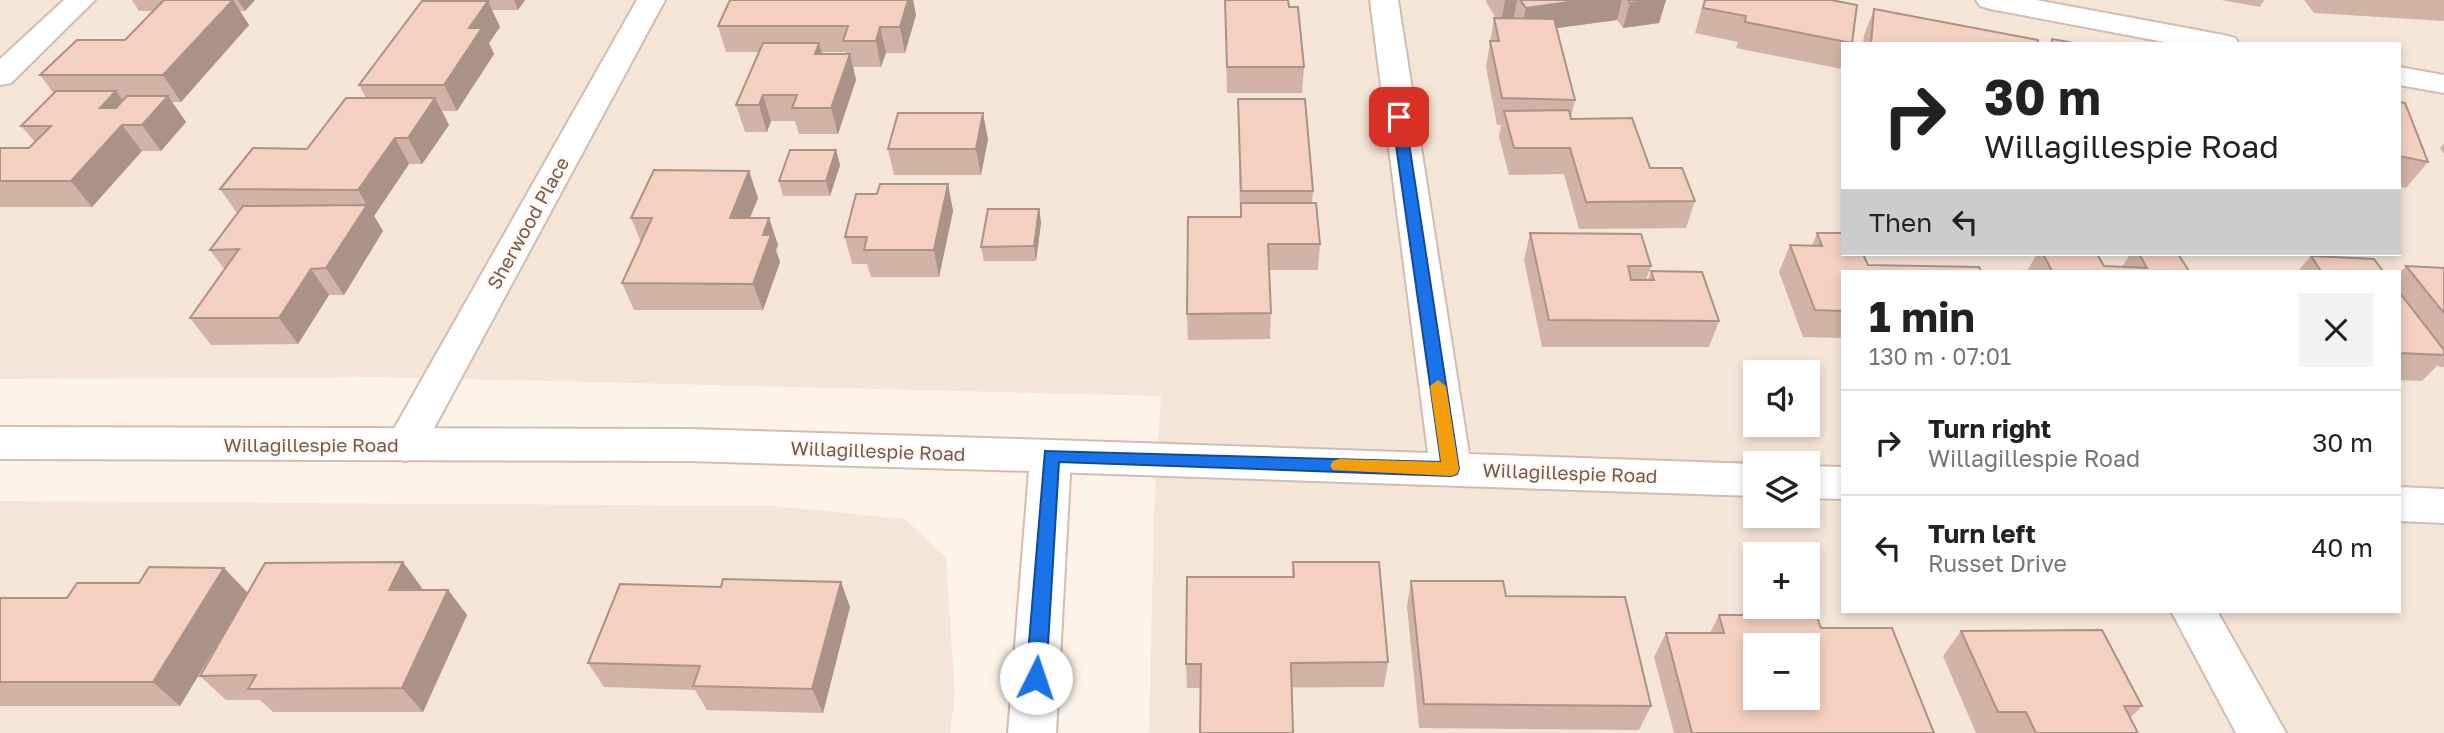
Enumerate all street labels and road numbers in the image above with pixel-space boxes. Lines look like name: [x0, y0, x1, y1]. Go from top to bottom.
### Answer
street label: Sherwood Place: [482, 153, 573, 293]
street label: Willagillespie Road: [223, 433, 399, 456]
street label: Willagillespie Road: [790, 436, 966, 465]
street label: Willagillespie Road: [1482, 458, 1658, 487]

